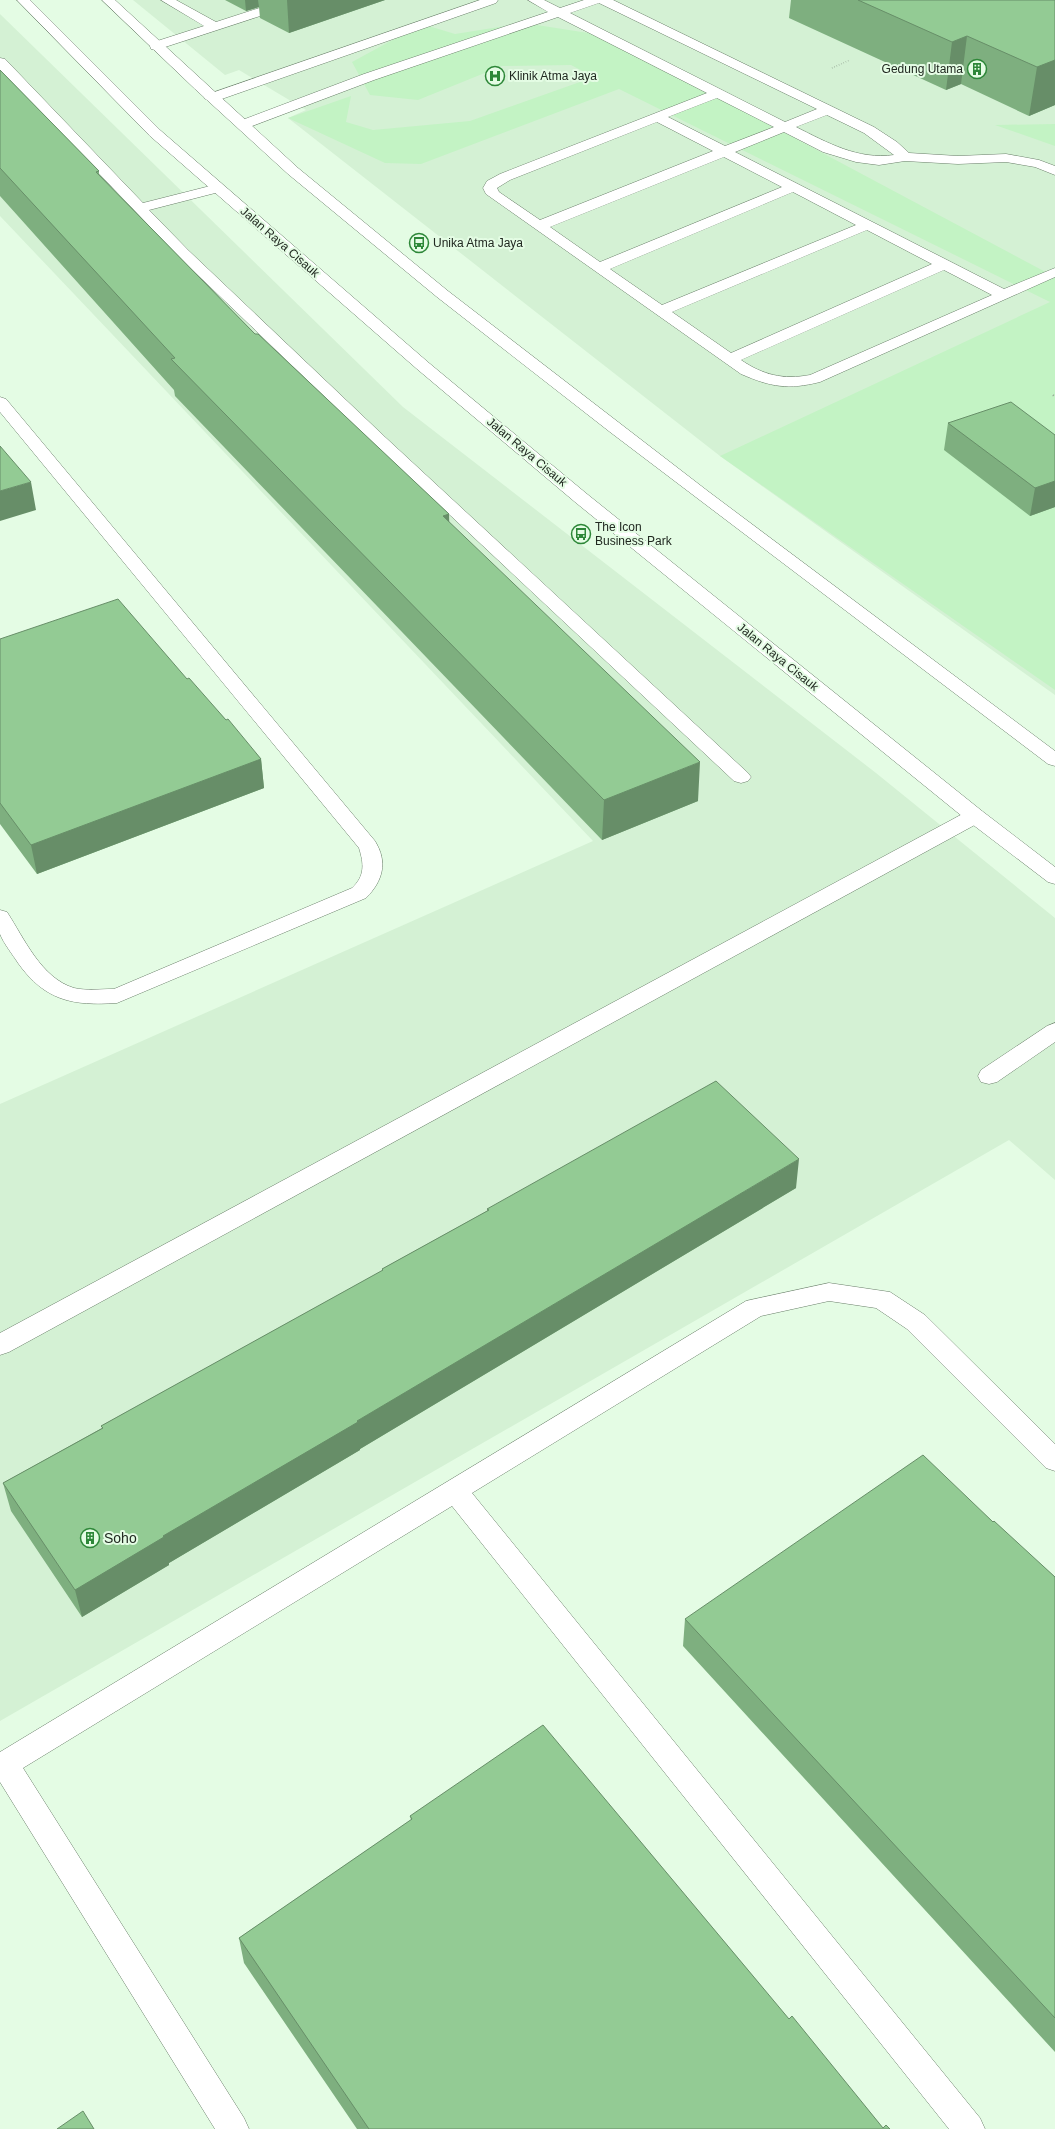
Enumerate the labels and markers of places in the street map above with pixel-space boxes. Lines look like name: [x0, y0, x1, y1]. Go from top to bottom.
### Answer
building icon: Gedung Utama: [966, 58, 988, 80]
place label: Gedung Utama: [882, 62, 963, 76]
hospital icon: Klinik Atma Jaya: [484, 65, 506, 87]
place label: Klinik Atma Jaya: [509, 69, 597, 83]
bus stop icon: Unika Atma Jaya: [408, 232, 430, 254]
place label: Unika Atma Jaya: [433, 236, 523, 250]
place label: The Icon Business Park: [595, 520, 673, 548]
bus stop icon: The Icon Business Park: [570, 523, 592, 545]
building icon: Soho: [79, 1527, 101, 1549]
place label: Soho: [104, 1530, 137, 1546]

